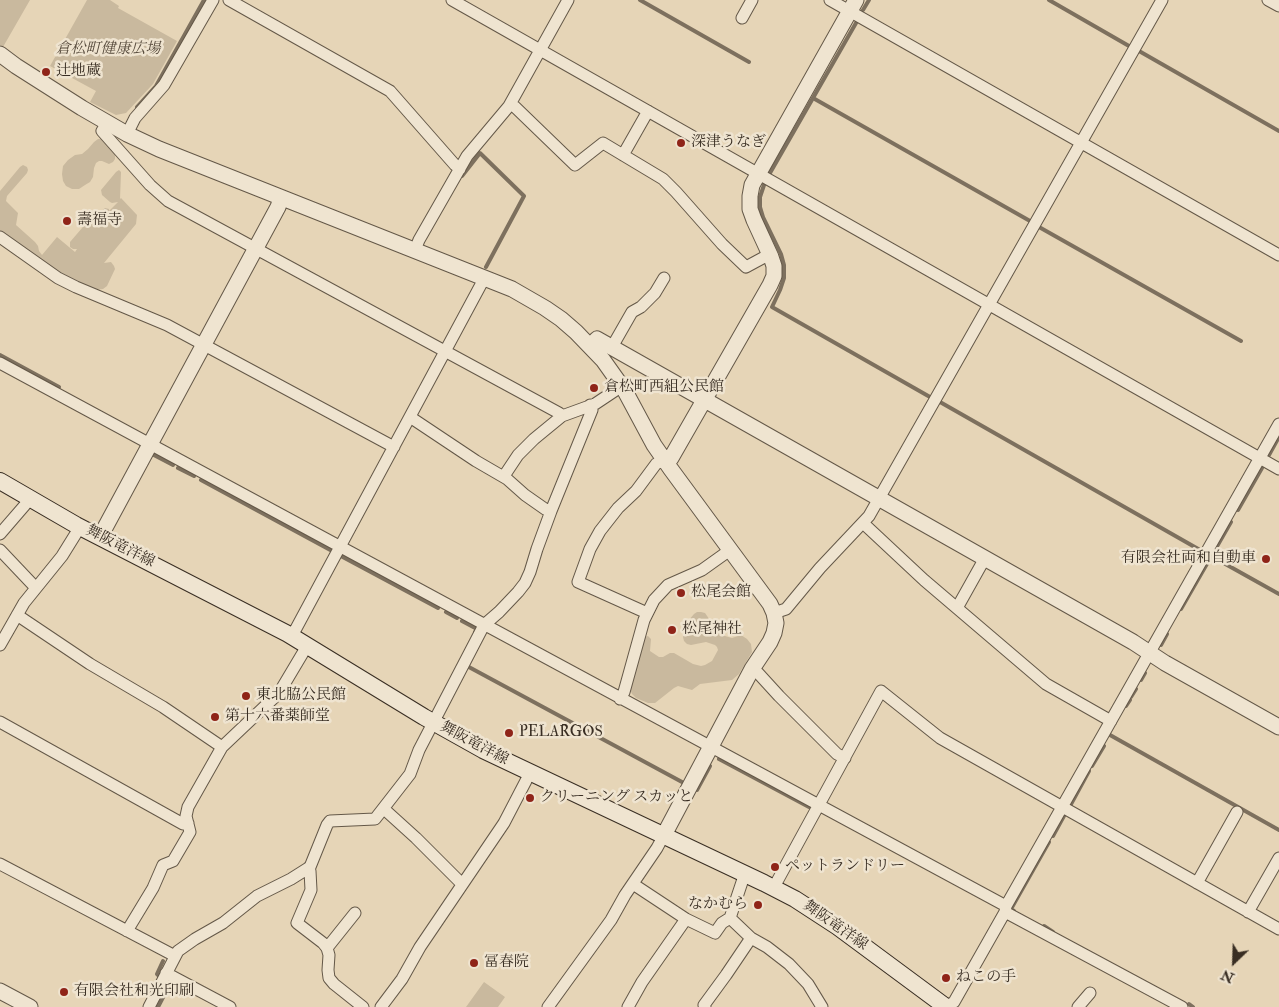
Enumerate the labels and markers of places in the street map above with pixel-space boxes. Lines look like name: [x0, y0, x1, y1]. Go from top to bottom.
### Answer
place label: 辻地蔵: [56, 63, 101, 81]
marker: 辻地蔵: [40, 66, 52, 78]
place label: 深津うなぎ: [691, 134, 766, 152]
marker: 深津うなぎ: [675, 137, 687, 149]
place label: 壽福寺: [77, 212, 122, 230]
marker: 壽福寺: [61, 215, 73, 227]
place label: 倉松町西組公民館: [604, 379, 724, 397]
marker: 倉松町西組公民館: [588, 382, 600, 394]
place label: 有限会社両和自動車: [1121, 550, 1256, 568]
marker: 有限会社両和自動車: [1260, 553, 1272, 565]
place label: 松尾会館: [691, 584, 751, 602]
marker: 松尾会館: [675, 587, 687, 599]
place label: 松尾神社: [682, 621, 742, 639]
marker: 松尾神社: [666, 624, 678, 636]
place label: 東北脇公民館: [256, 687, 346, 705]
marker: 東北脇公民館: [240, 690, 252, 702]
place label: 第十六番薬師堂: [225, 708, 330, 726]
marker: 第十六番薬師堂: [209, 711, 221, 723]
place label: PELARGOS: [519, 724, 603, 742]
marker: PELARGOS: [503, 727, 515, 739]
place label: クリーニング スカッと: [540, 789, 693, 807]
marker: クリーニング スカッと: [524, 792, 536, 804]
place label: ペットランドリー: [785, 858, 905, 876]
marker: ペットランドリー: [769, 861, 781, 873]
place label: なかむら: [688, 896, 748, 914]
marker: なかむら: [752, 899, 764, 911]
place label: 冨春院: [484, 954, 529, 972]
marker: 冨春院: [468, 957, 480, 969]
place label: ねこの手: [956, 969, 1016, 987]
marker: ねこの手: [940, 972, 952, 984]
place label: 有限会社和光印刷: [74, 983, 194, 1001]
marker: 有限会社和光印刷: [58, 986, 70, 998]

